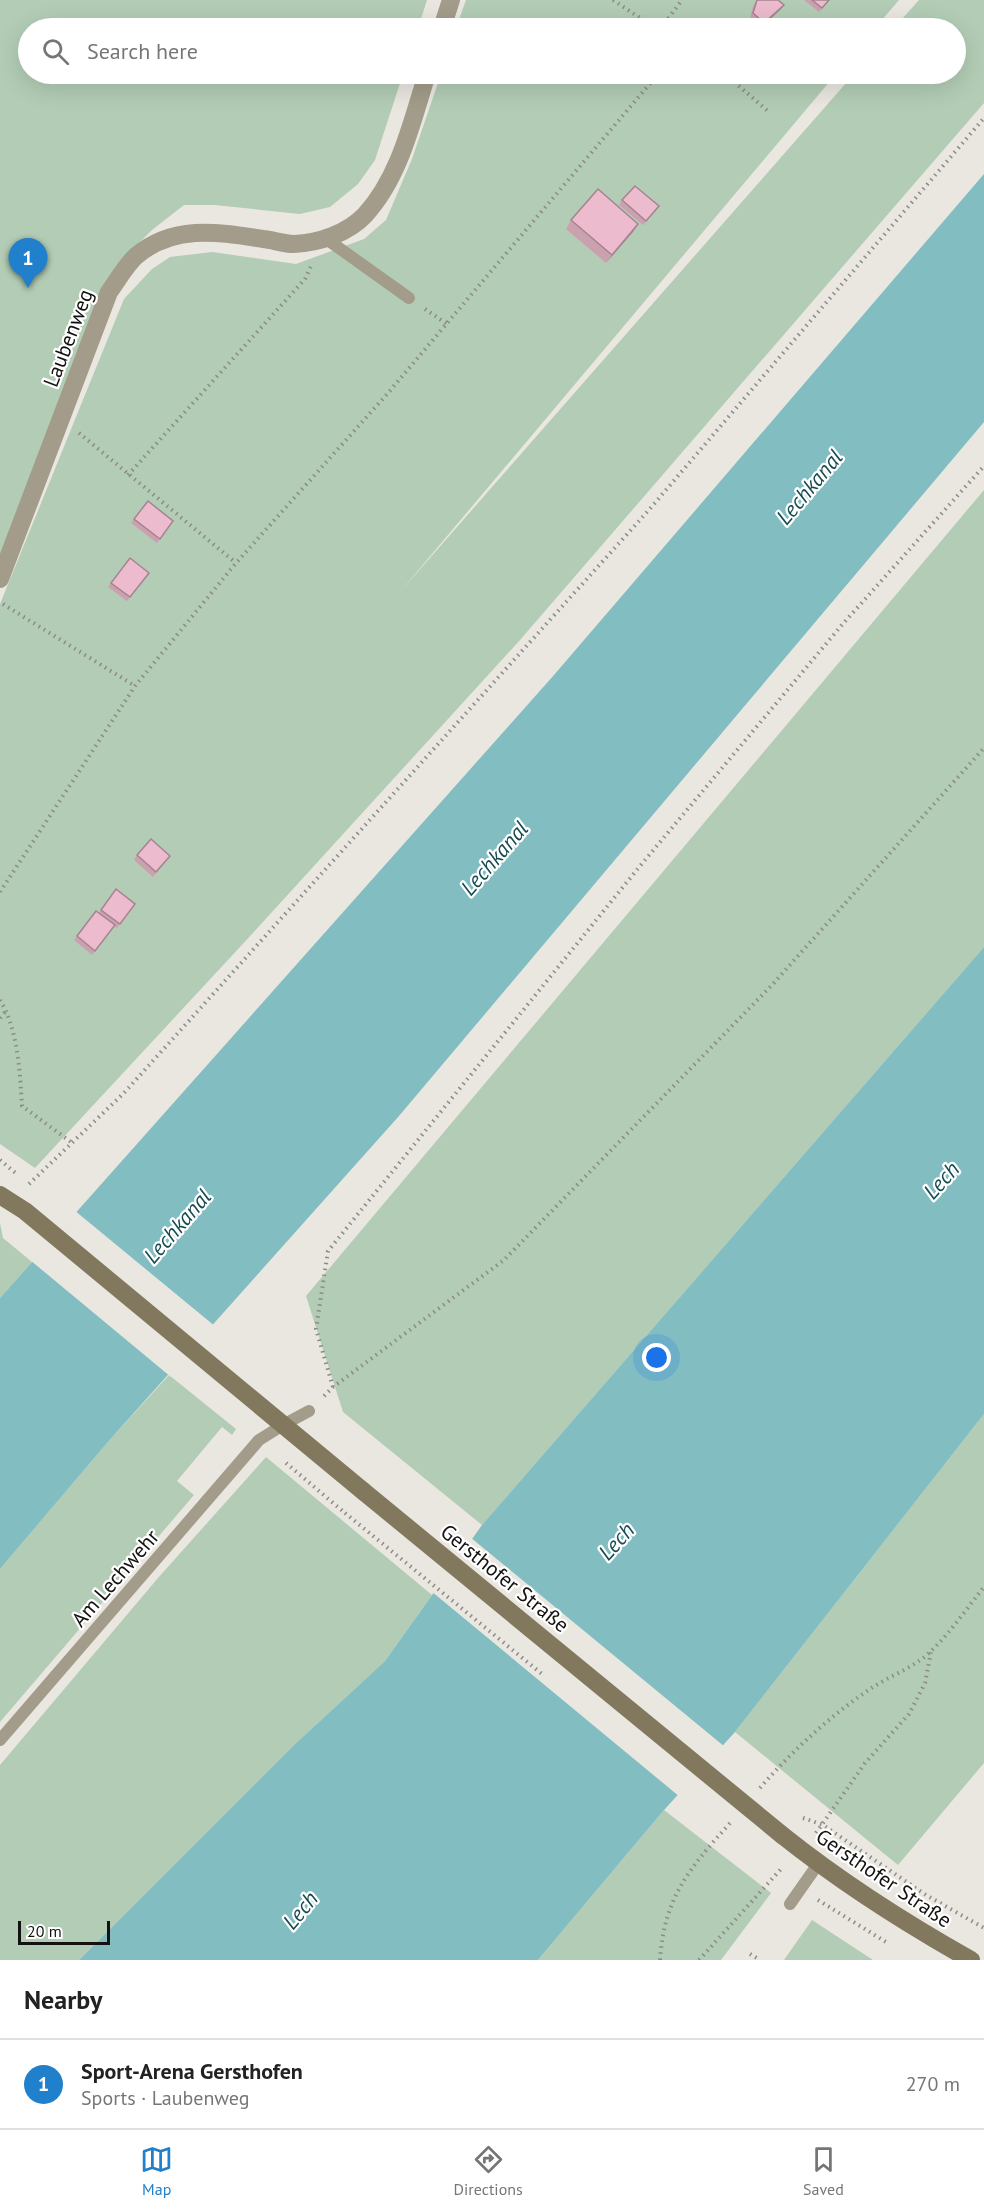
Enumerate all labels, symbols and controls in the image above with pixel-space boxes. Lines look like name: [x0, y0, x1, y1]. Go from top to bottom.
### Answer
search box: [18, 18, 966, 84]
icon: search: [39, 35, 72, 68]
text: Search here: [87, 37, 198, 65]
pin: 1: [9, 238, 48, 288]
street label: Laubenweg: [37, 285, 99, 391]
water label: Lechkanal: [770, 444, 848, 530]
water label: Lechkanal: [454, 815, 534, 901]
water label: Lech: [917, 1155, 965, 1205]
water label: Lechkanal: [137, 1183, 217, 1269]
your location: [642, 1343, 671, 1372]
water label: Lech: [592, 1516, 640, 1566]
street label: Gersthofer Straße: [435, 1518, 575, 1638]
street label: Am Lechwehr: [65, 1524, 165, 1632]
street label: Gersthofer Straße: [811, 1823, 957, 1933]
water label: Lech: [276, 1885, 324, 1935]
scale bar: [18, 1918, 110, 1946]
text: 20 m: [27, 1921, 62, 1941]
text: Nearby: [24, 1983, 102, 2016]
text: Sport-Arena Gersthofen: [81, 2057, 303, 2085]
text: 1: [38, 2071, 49, 2097]
text: 270 m: [906, 2071, 960, 2097]
text: Sports · Laubenweg: [81, 2085, 249, 2111]
tab: Map: [140, 2143, 173, 2199]
tab: Directions: [454, 2143, 523, 2199]
tab: Saved: [803, 2143, 844, 2199]

